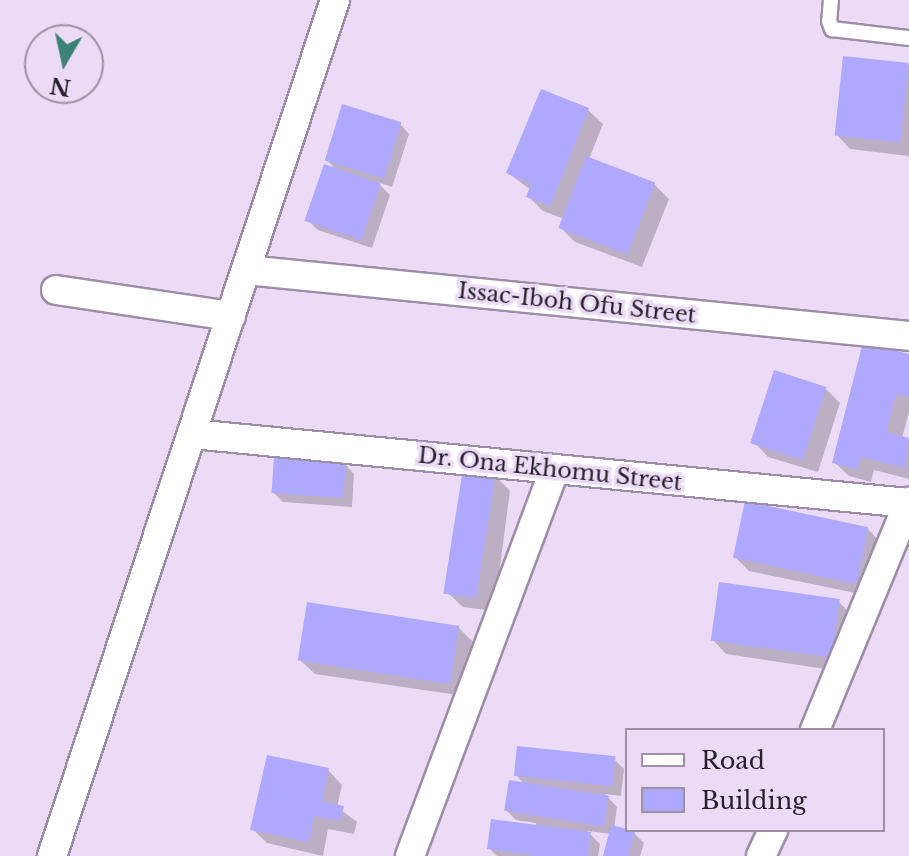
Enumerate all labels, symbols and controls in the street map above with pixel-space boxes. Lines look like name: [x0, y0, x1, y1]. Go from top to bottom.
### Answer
north arrow: [24, 24, 104, 104]
text: N: [48, 71, 73, 101]
street label: Issac-Iboh Ofu Street: [457, 277, 697, 329]
street label: Dr. Ona Ekhomu Street: [417, 442, 683, 496]
legend: [625, 728, 885, 832]
text: Road: [701, 746, 765, 775]
text: Building: [701, 786, 807, 815]

